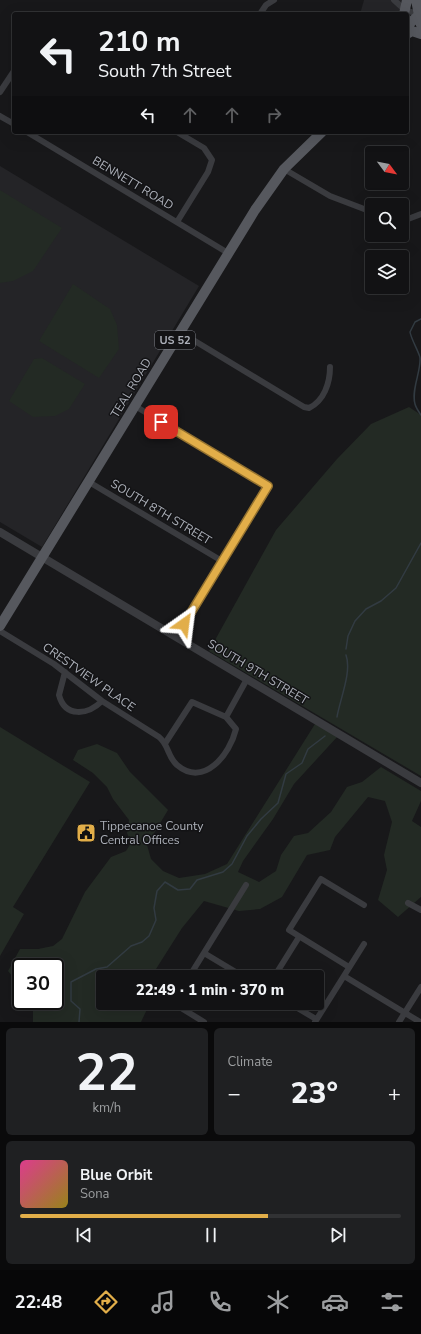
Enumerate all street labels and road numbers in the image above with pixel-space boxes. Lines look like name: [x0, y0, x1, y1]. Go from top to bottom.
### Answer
street label: BENNETT ROAD: [89, 152, 177, 214]
road number: US 52: [155, 331, 195, 349]
street label: TEAL ROAD: [107, 355, 155, 421]
street label: SOUTH 8TH STREET: [108, 476, 215, 549]
street label: SOUTH 9TH STREET: [205, 636, 312, 709]
street label: CRESTVIEW PLACE: [39, 639, 139, 715]

